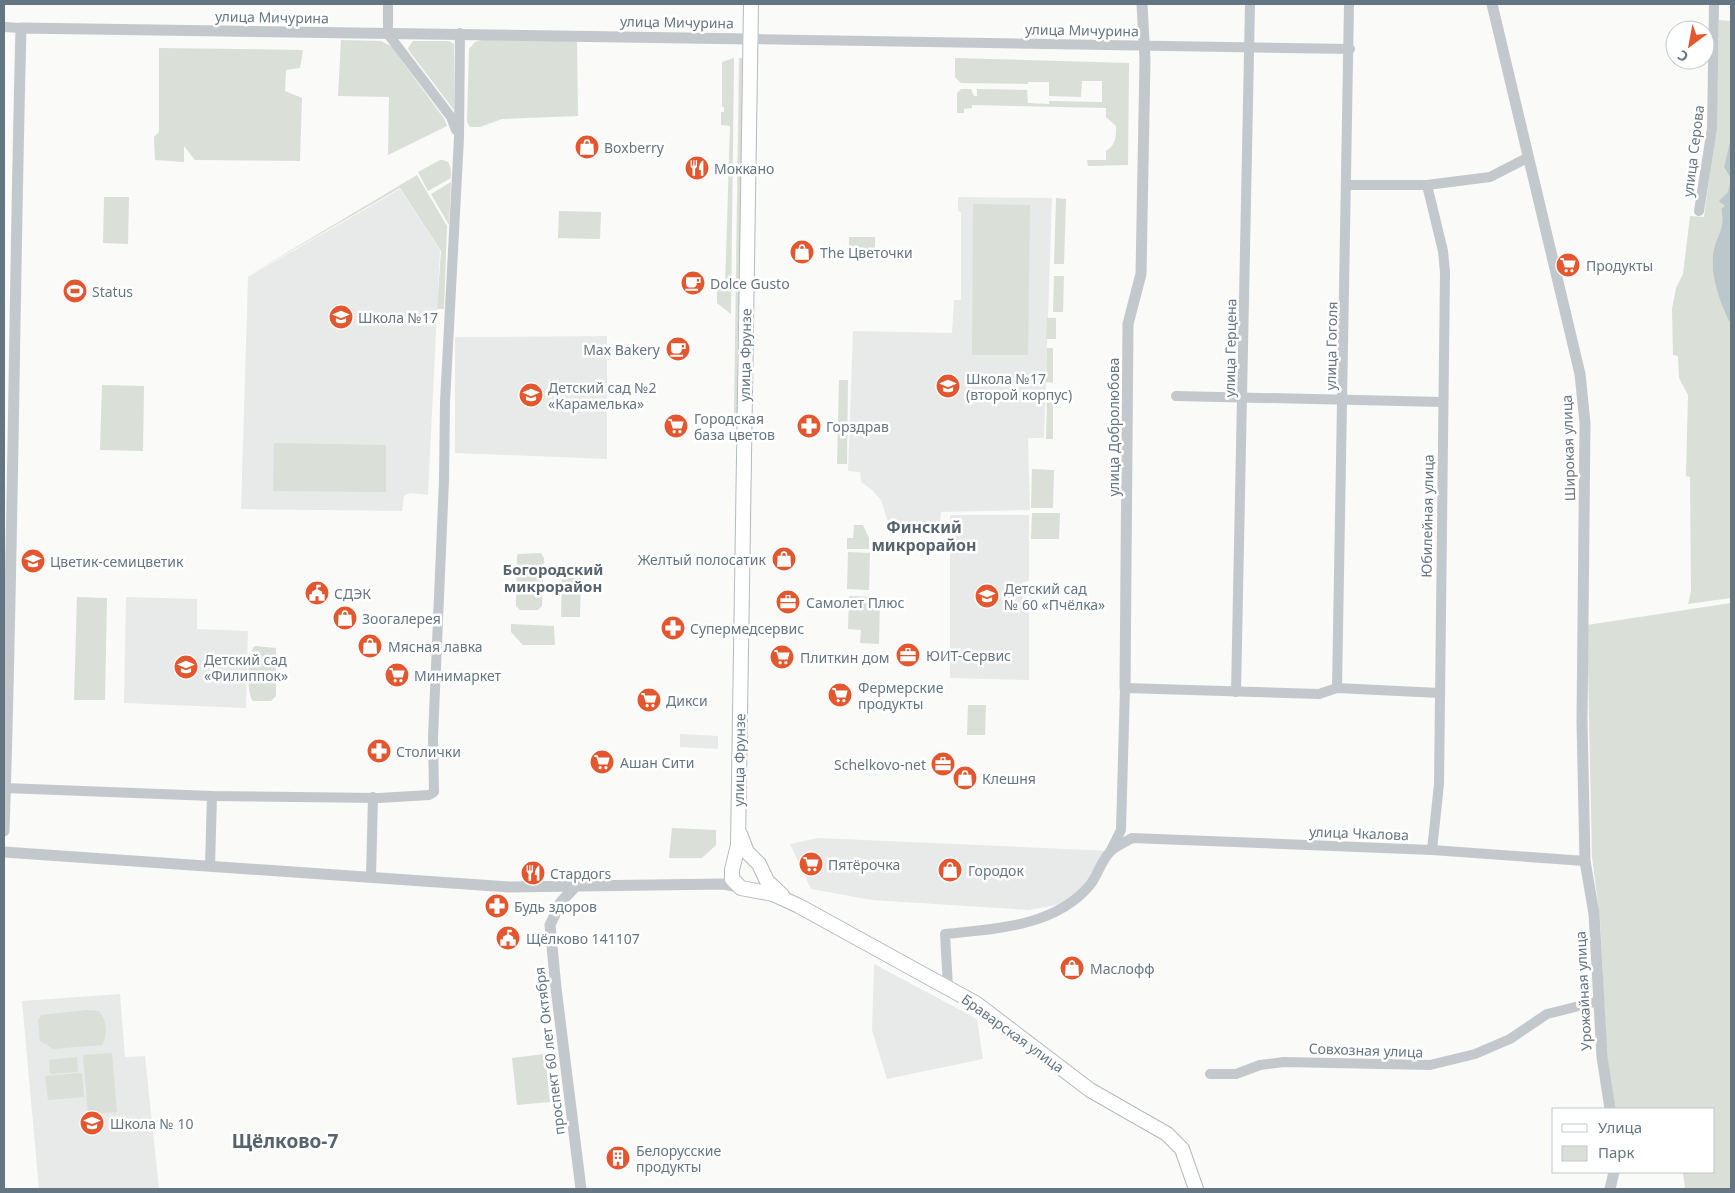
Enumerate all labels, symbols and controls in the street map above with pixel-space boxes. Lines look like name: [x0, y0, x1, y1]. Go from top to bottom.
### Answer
street label: улица Мичурина: [215, 7, 329, 27]
street label: улица Мичурина: [620, 12, 734, 32]
street label: улица Мичурина: [1025, 20, 1139, 40]
north arrow: [1665, 20, 1715, 70]
text: С: [1674, 46, 1692, 67]
street label: улица Серова: [1678, 104, 1708, 198]
shop icon: Boxberry: [574, 134, 600, 160]
place label: Boxberry: [604, 138, 665, 157]
restaurant icon: Моккано: [684, 155, 710, 181]
place label: Моккано: [714, 159, 774, 178]
shop icon: The Цветочки: [789, 239, 815, 265]
place label: The Цветочки: [820, 243, 913, 262]
supermarket icon: Продукты: [1555, 252, 1581, 278]
place label: Продукты: [1586, 256, 1653, 275]
cafe icon: Dolce Gusto: [680, 270, 706, 296]
place label: Dolce Gusto: [710, 274, 790, 293]
sports icon: Status: [62, 278, 88, 304]
place label: Status: [92, 282, 133, 301]
street label: улица Герцена: [1220, 298, 1240, 398]
street label: улица Гоголя: [1321, 301, 1341, 391]
school or university icon: Школа №17: [328, 304, 354, 330]
place label: Школа №17: [358, 308, 438, 327]
street label: улица Фрунзе: [735, 308, 755, 402]
cafe icon: Max Bakery: [665, 336, 691, 362]
place label: Max Bakery: [583, 340, 661, 359]
street label: улица Добролюбова: [1104, 358, 1123, 496]
place label: Школа №17 (второй корпус): [966, 369, 1072, 404]
school or university icon: Школа №17 (второй корпус): [935, 373, 961, 399]
place label: Детский сад №2 «Карамелька»: [548, 378, 657, 413]
school or university icon: Детский сад №2 «Карамелька»: [518, 382, 544, 408]
street label: Широкая улица: [1557, 395, 1579, 501]
place label: Городская база цветов: [694, 409, 775, 444]
supermarket icon: Городская база цветов: [663, 413, 689, 439]
pharmacy icon: Горздрав: [796, 413, 822, 439]
place label: Горздрав: [826, 417, 889, 436]
street label: Юбилейная улица: [1416, 454, 1438, 578]
district label: Финский микрорайон: [871, 516, 977, 556]
shop icon: Желтый полосатик: [771, 546, 797, 572]
school or university icon: Цветик-семицветик: [20, 548, 46, 574]
place label: Желтый полосатик: [638, 550, 767, 569]
place label: Цветик-семицветик: [50, 552, 184, 571]
district label: Богородский микрорайон: [503, 559, 603, 596]
place label: Детский сад № 60 «Пчёлка»: [1004, 579, 1105, 614]
public building icon: СДЭК: [304, 580, 330, 606]
school or university icon: Детский сад № 60 «Пчёлка»: [974, 583, 1000, 609]
place label: СДЭК: [334, 584, 371, 603]
office icon: Самолет Плюс: [775, 589, 801, 615]
place label: Самолет Плюс: [806, 593, 904, 612]
shop icon: Зоогалерея: [332, 605, 358, 631]
place label: Зоогалерея: [362, 609, 441, 628]
pharmacy icon: Супермедсервис: [660, 615, 686, 641]
place label: Супермедсервис: [690, 619, 804, 638]
shop icon: Мясная лавка: [357, 633, 383, 659]
place label: Мясная лавка: [388, 637, 483, 656]
office icon: ЮИТ-Сервис: [895, 642, 921, 668]
supermarket icon: Плиткин дом: [769, 644, 795, 670]
place label: ЮИТ-Сервис: [926, 646, 1011, 665]
place label: Плиткин дом: [800, 648, 890, 667]
place label: Детский сад «Филиппок»: [204, 650, 288, 685]
school or university icon: Детский сад «Филиппок»: [173, 654, 199, 680]
supermarket icon: Минимаркет: [384, 662, 410, 688]
place label: Минимаркет: [414, 666, 501, 685]
place label: Фермерские продукты: [858, 678, 944, 713]
supermarket icon: Фермерские продукты: [827, 682, 853, 708]
supermarket icon: Дикси: [636, 687, 662, 713]
place label: Дикси: [666, 691, 708, 710]
street label: улица Фрунзе: [729, 713, 749, 807]
pharmacy icon: Столички: [366, 738, 392, 764]
place label: Столички: [396, 742, 461, 761]
supermarket icon: Ашан Сити: [589, 749, 615, 775]
office icon: Schelkovo-net: [930, 751, 956, 777]
place label: Ашан Сити: [620, 753, 694, 772]
place label: Schelkovo-net: [834, 755, 926, 774]
shop icon: Клешня: [952, 765, 978, 791]
place label: Клешня: [982, 769, 1036, 788]
street label: улица Чкалова: [1309, 822, 1409, 844]
supermarket icon: Пятёрочка: [798, 851, 824, 877]
place label: Пятёрочка: [828, 855, 900, 874]
shop icon: Городок: [937, 857, 963, 883]
restaurant icon: Стардогs: [520, 860, 546, 886]
place label: Городок: [968, 861, 1024, 880]
place label: Стардогs: [550, 864, 612, 883]
pharmacy icon: Будь здоров: [484, 893, 510, 919]
place label: Будь здоров: [514, 897, 597, 916]
public building icon: Щёлково 141107: [495, 925, 521, 951]
place label: Щёлково 141107: [526, 929, 640, 948]
street label: Урожайная улица: [1570, 931, 1596, 1051]
shop icon: Маслофф: [1059, 955, 1085, 981]
place label: Маслофф: [1090, 959, 1155, 978]
street label: проспект 60 лет Октября: [529, 966, 569, 1136]
street label: Браварская улица: [958, 989, 1068, 1077]
street label: Совхозная улица: [1308, 1039, 1424, 1061]
legend: [1552, 1108, 1715, 1173]
school or university icon: Школа № 10: [79, 1110, 105, 1136]
place label: Школа № 10: [110, 1114, 194, 1133]
text: Улица: [1598, 1117, 1642, 1137]
district label: Щёлково-7: [232, 1128, 338, 1154]
place label: Белорусские продукты: [636, 1141, 721, 1176]
text: Парк: [1598, 1142, 1634, 1162]
building icon: Белорусские продукты: [605, 1145, 631, 1171]

